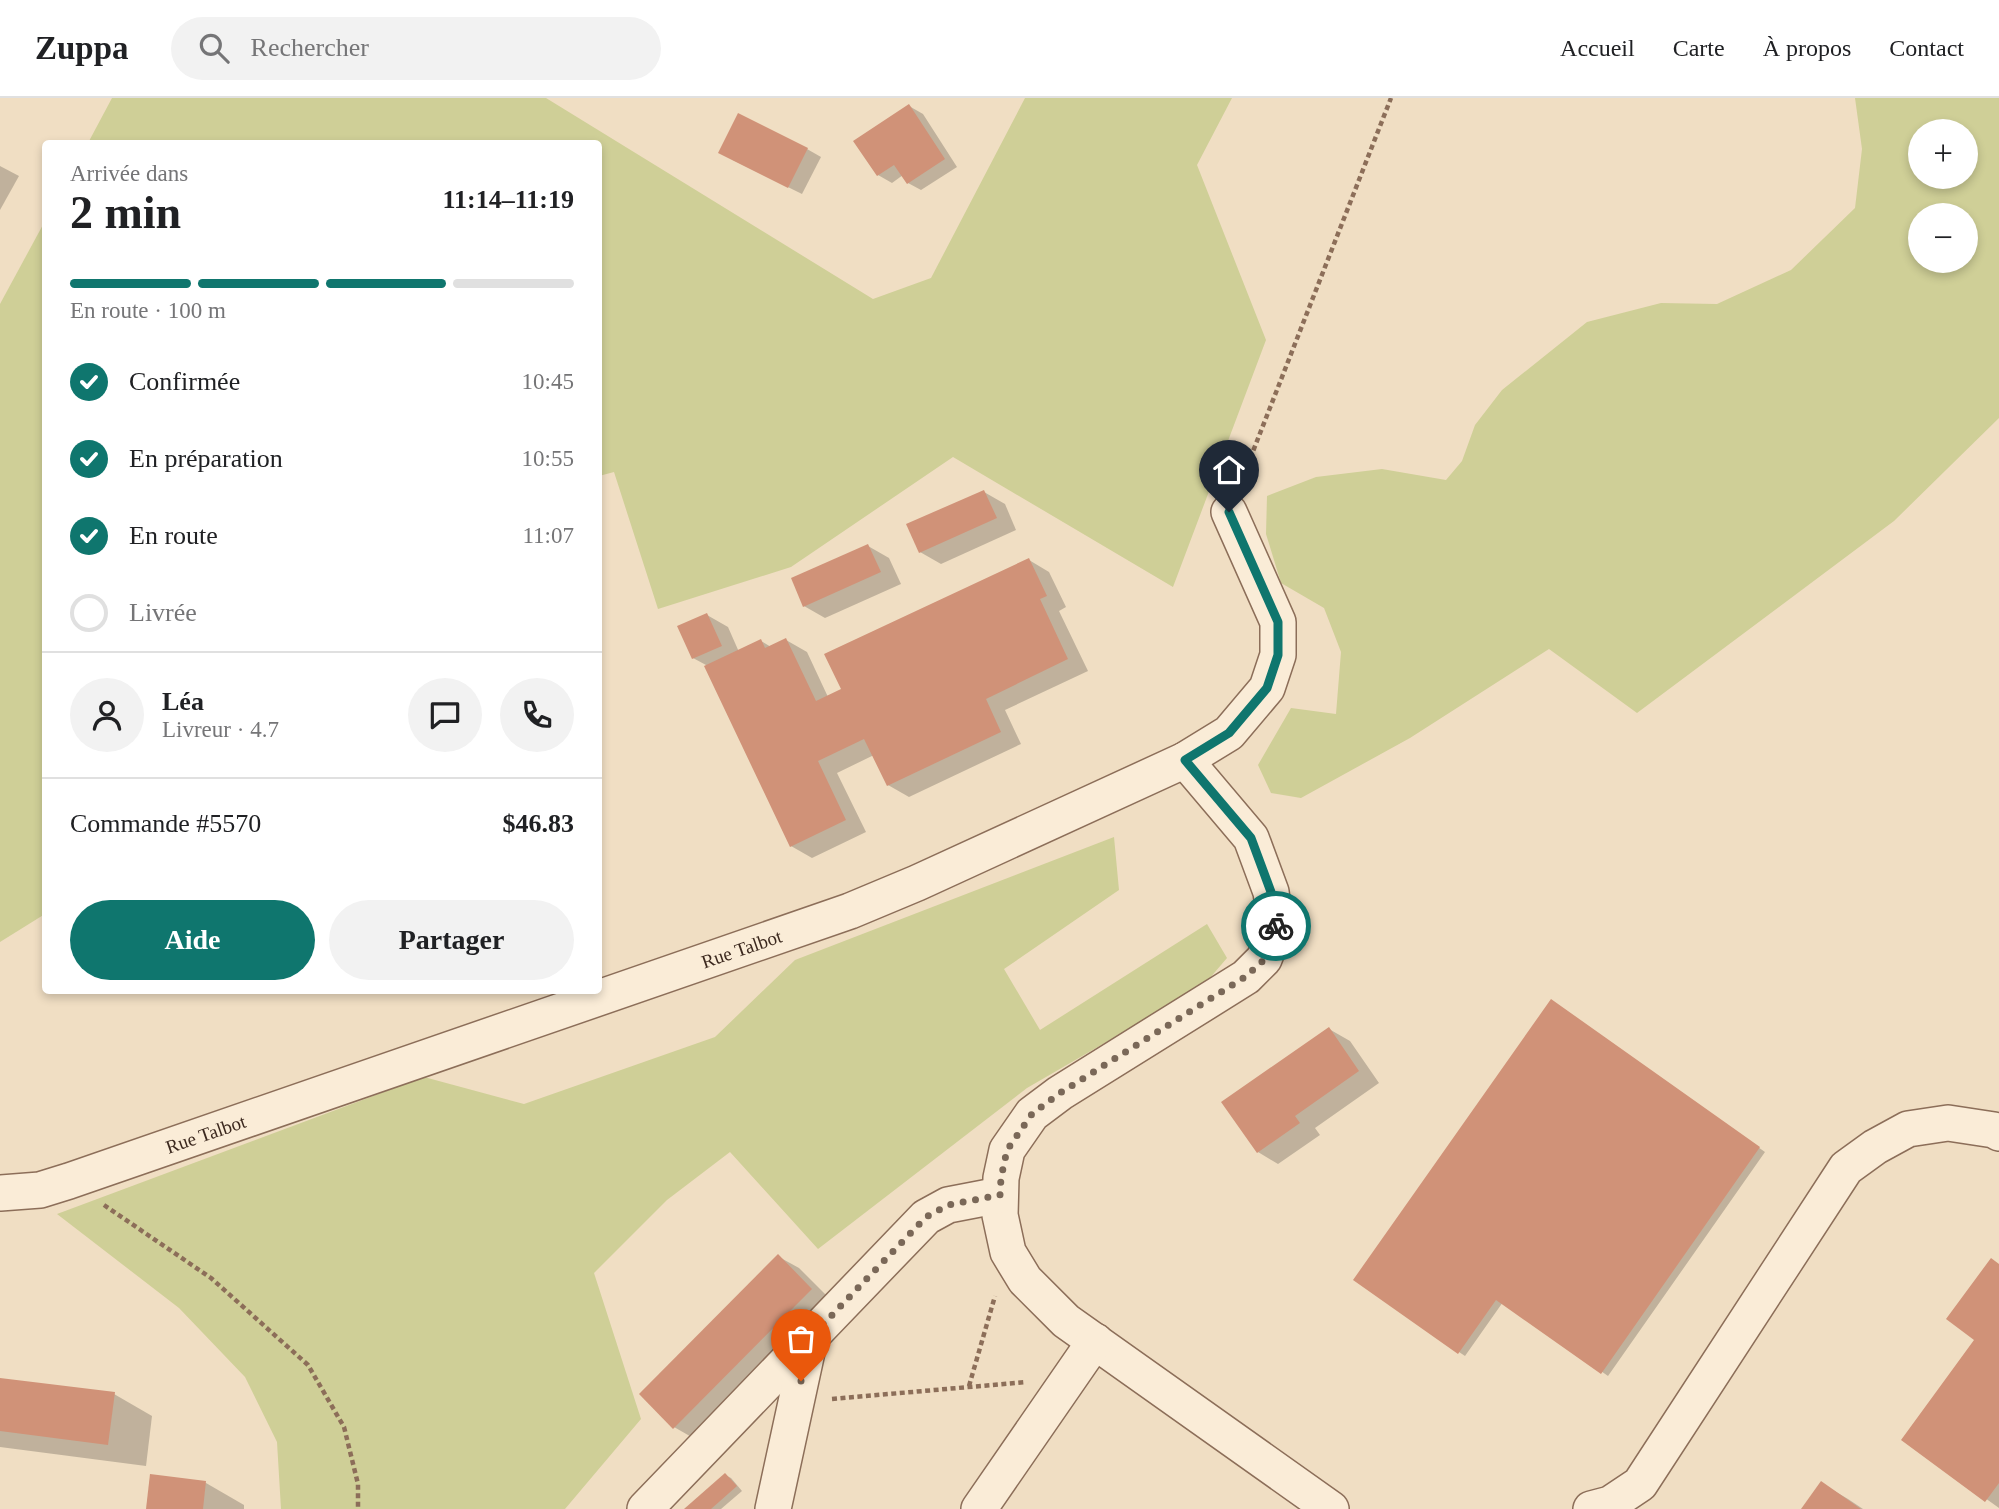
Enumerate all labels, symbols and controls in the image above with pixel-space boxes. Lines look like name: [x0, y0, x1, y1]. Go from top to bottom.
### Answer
search box: [171, 17, 661, 80]
icon: search: [195, 29, 233, 67]
text: Zuppa: [35, 30, 129, 66]
text: Rechercher: [251, 33, 369, 62]
text: Accueil: [1560, 35, 1635, 61]
text: Carte: [1673, 35, 1725, 61]
text: À propos: [1763, 35, 1851, 61]
text: Contact: [1889, 35, 1964, 61]
map controls: [1908, 119, 1978, 273]
button: +: [1908, 119, 1978, 189]
text: Arrivée dans: [70, 161, 188, 186]
text: 11:14–11:19: [443, 185, 574, 214]
text: 2 min: [70, 187, 181, 238]
button: −: [1908, 203, 1978, 273]
text: En route · 100 m: [70, 298, 226, 323]
icon: check: [70, 363, 108, 401]
text: Confirmée: [129, 367, 240, 396]
text: 10:45: [522, 369, 574, 394]
icon: check: [70, 440, 108, 478]
pin: [1199, 440, 1259, 512]
text: En préparation: [129, 444, 283, 473]
text: 10:55: [522, 446, 574, 471]
icon: home: [1210, 451, 1248, 489]
icon: check: [70, 517, 108, 555]
text: En route: [129, 521, 218, 550]
text: 11:07: [522, 523, 574, 548]
text: Livrée: [129, 598, 197, 627]
button: person: [70, 678, 144, 752]
button: chat: [408, 678, 482, 752]
button: phone: [500, 678, 574, 752]
text: Léa: [162, 687, 204, 716]
text: Livreur · 4.7: [162, 717, 279, 742]
text: Commande #5570: [70, 809, 261, 838]
text: $46.83: [503, 809, 574, 838]
courier: [1241, 891, 1311, 961]
button: Aide: [70, 900, 315, 980]
button: Partager: [329, 900, 574, 980]
icon: bike: [1257, 907, 1295, 945]
street label: Rue Talbot: [699, 925, 785, 973]
street label: Rue Talbot: [163, 1110, 249, 1158]
pin: [771, 1309, 831, 1381]
icon: bag: [782, 1320, 820, 1358]

